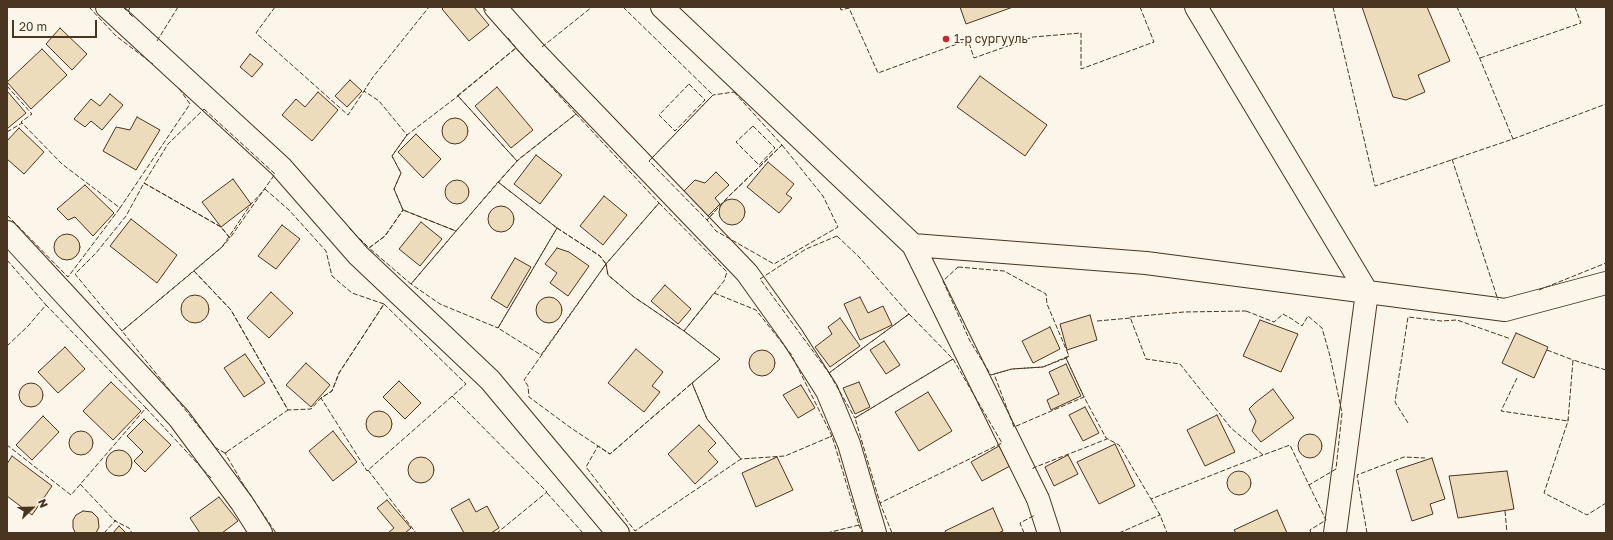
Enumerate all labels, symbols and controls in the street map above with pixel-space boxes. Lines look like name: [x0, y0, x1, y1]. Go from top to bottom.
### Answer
scale bar: [14, 12, 99, 38]
text: 20 m: [19, 19, 47, 34]
place label: 1-р сургууль: [954, 32, 1028, 46]
marker: 1-р сургууль: [941, 34, 951, 44]
north arrow: [12, 488, 52, 528]
text: N: [36, 497, 51, 510]

